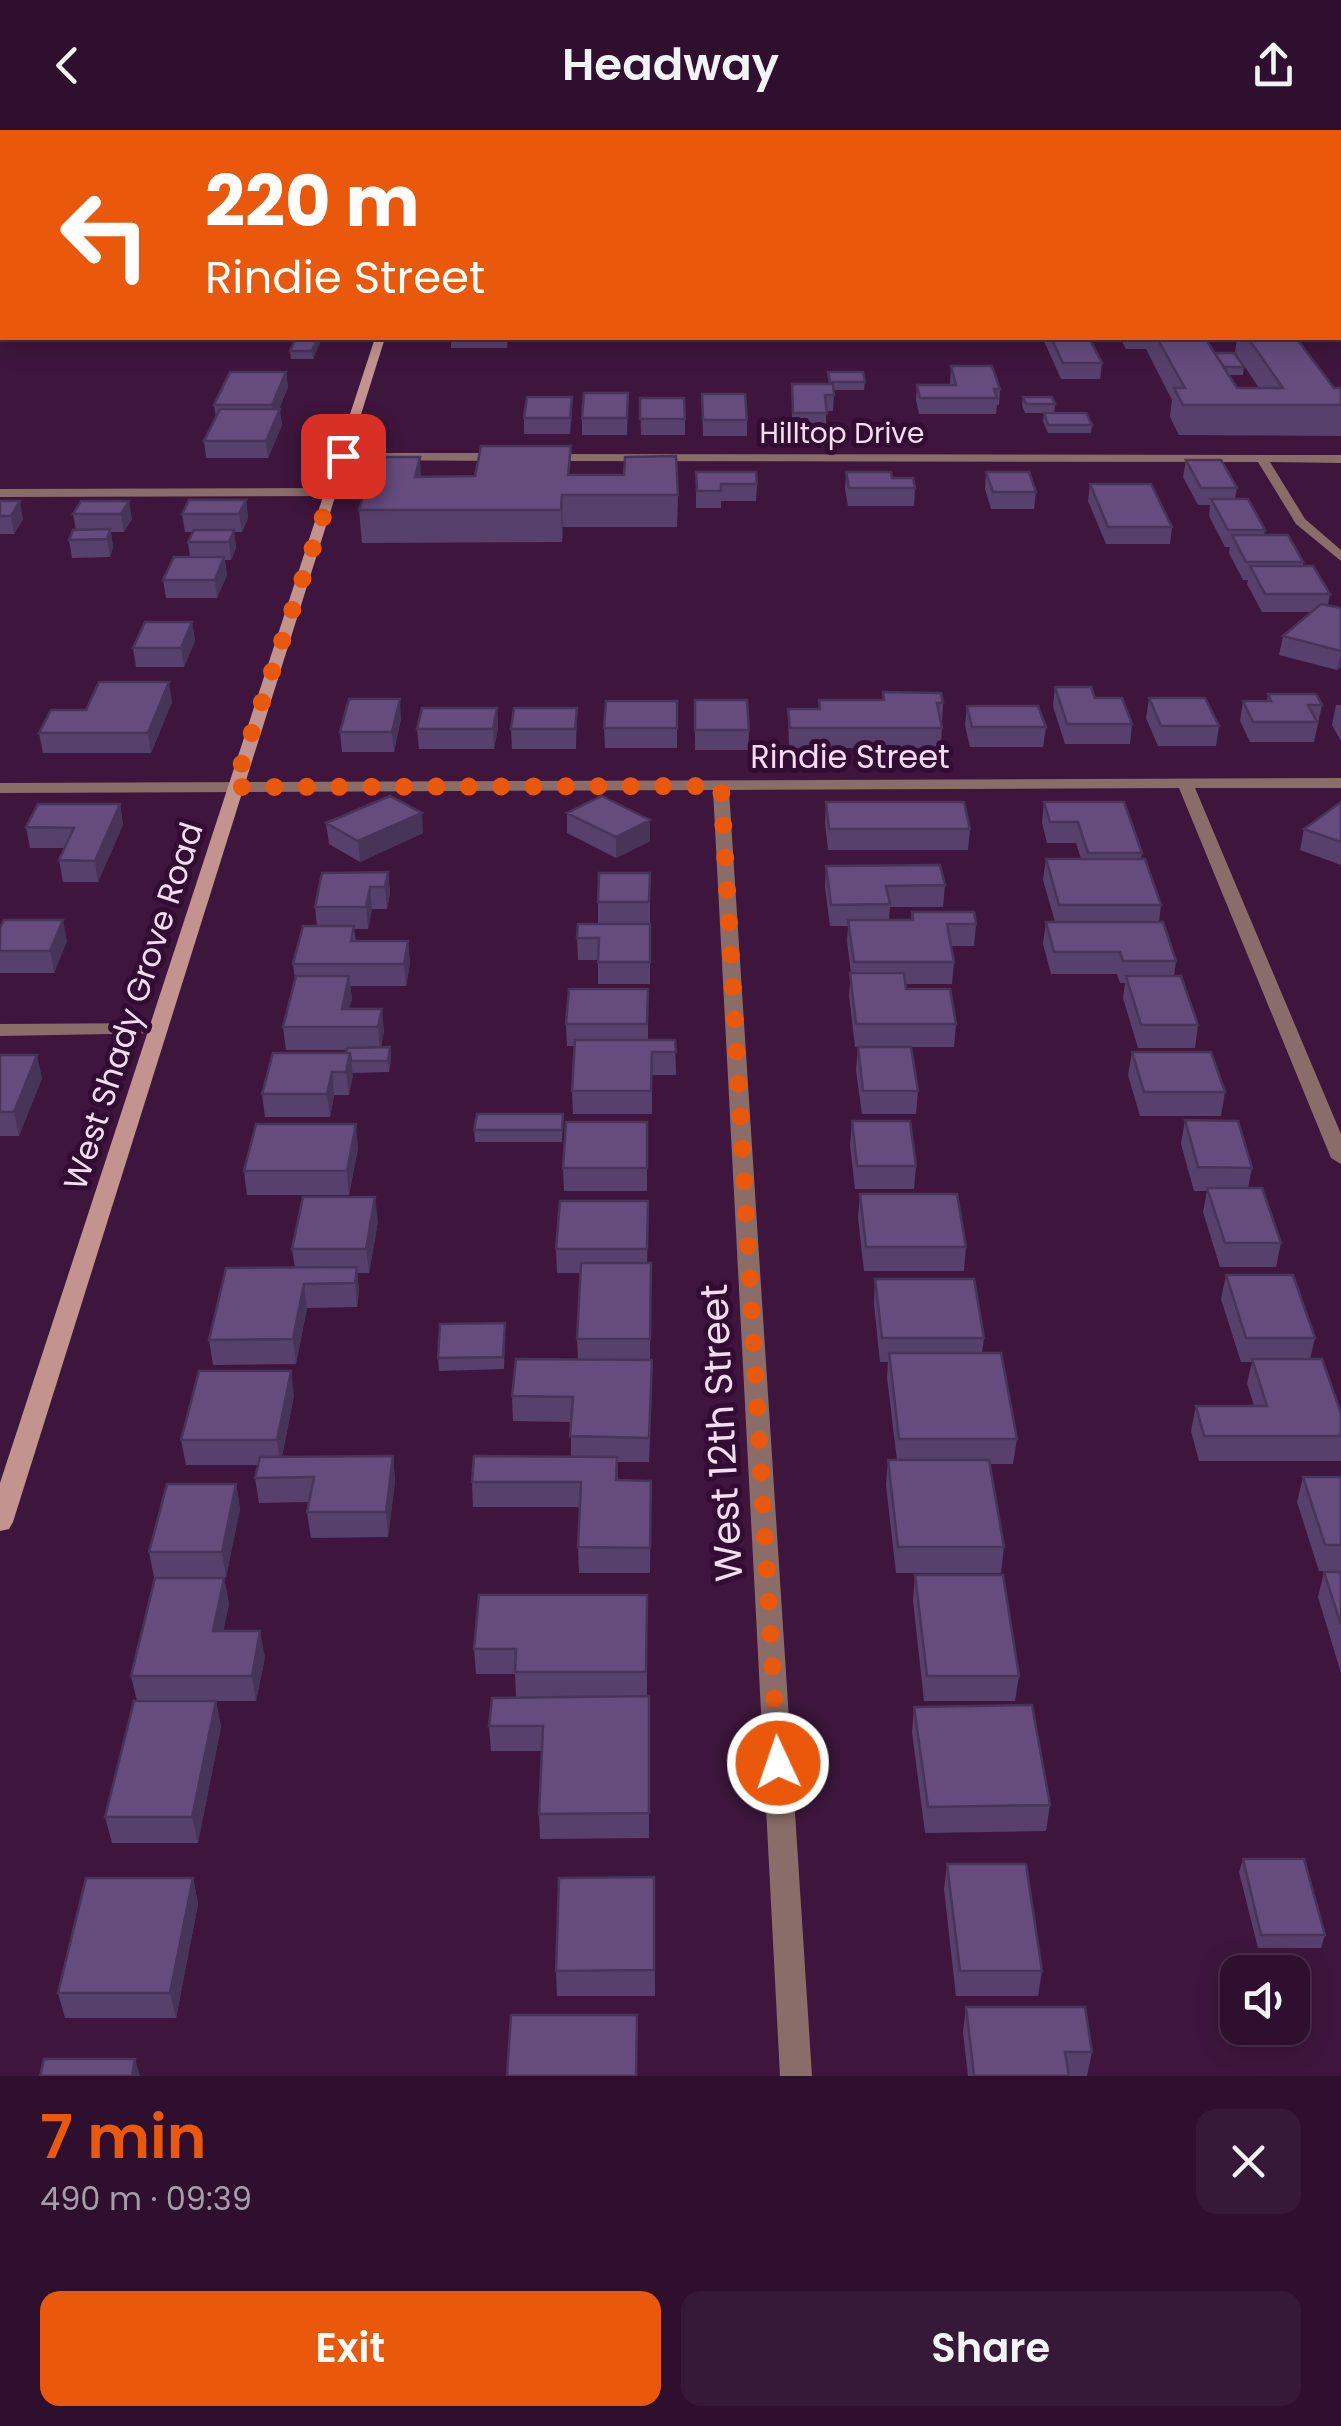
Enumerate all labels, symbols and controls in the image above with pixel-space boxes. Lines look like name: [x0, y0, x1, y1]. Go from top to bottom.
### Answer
text: Headway: [562, 33, 779, 96]
icon: back: [40, 38, 95, 93]
icon: share: [1246, 38, 1301, 93]
text: 220 m: [205, 152, 420, 251]
icon: left: [40, 170, 170, 300]
text: Rindie Street: [205, 246, 485, 309]
pin: [301, 414, 386, 499]
street label: Hilltop Drive: [760, 414, 924, 453]
icon: arrive: [316, 429, 371, 484]
street label: Rindie Street: [750, 734, 950, 779]
street label: West Shady Grove Road: [52, 816, 214, 1196]
street label: West 12th Street: [687, 1283, 755, 1583]
position arrow: [726, 1711, 830, 1815]
map controls: [1220, 1955, 1310, 2045]
button: sound: [1220, 1955, 1310, 2045]
text: 7 min: [40, 2095, 206, 2179]
button: close: [1196, 2109, 1301, 2214]
text: 490 m · 09:39: [40, 2176, 252, 2221]
button: Exit: [40, 2291, 661, 2406]
button: Share: [681, 2291, 1301, 2406]

